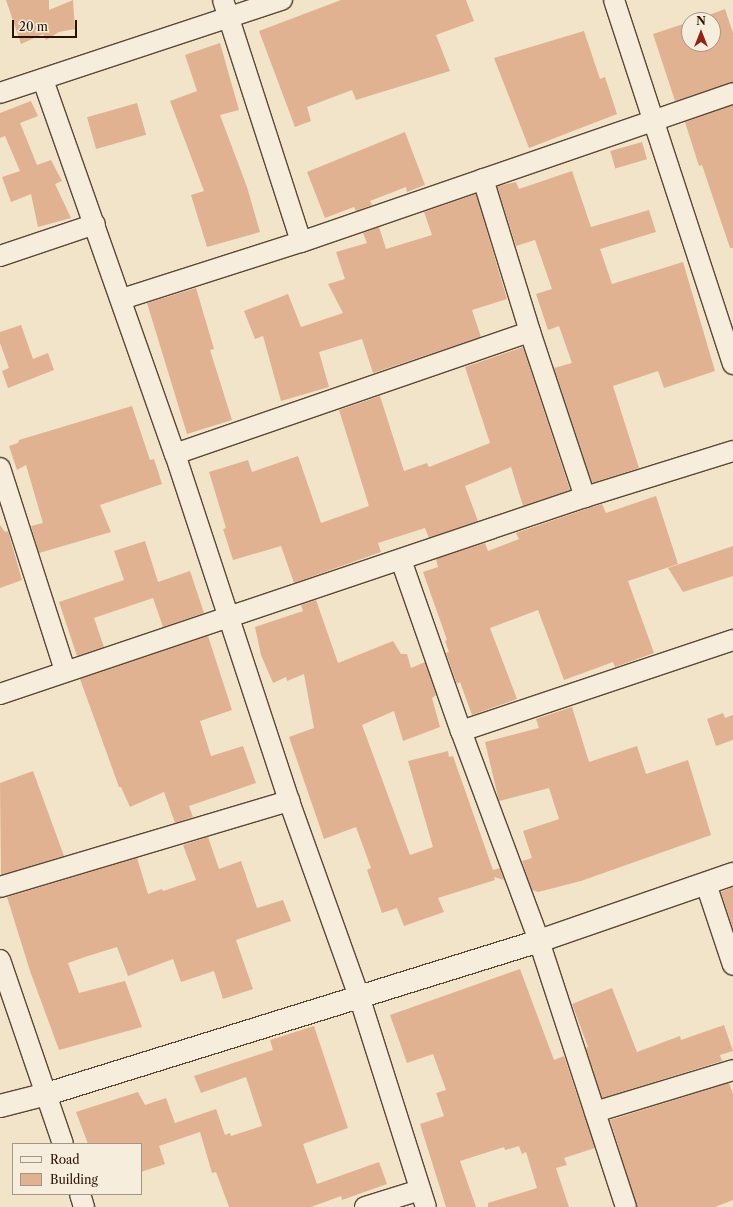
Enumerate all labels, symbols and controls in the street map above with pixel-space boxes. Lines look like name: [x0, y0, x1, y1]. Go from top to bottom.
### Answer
scale bar: [14, 12, 79, 38]
north arrow: [681, 12, 721, 52]
text: N: [696, 14, 706, 28]
text: 20 m: [19, 19, 48, 34]
legend: [12, 1143, 142, 1195]
text: Road: [50, 1152, 80, 1167]
text: Building: [50, 1172, 98, 1187]

